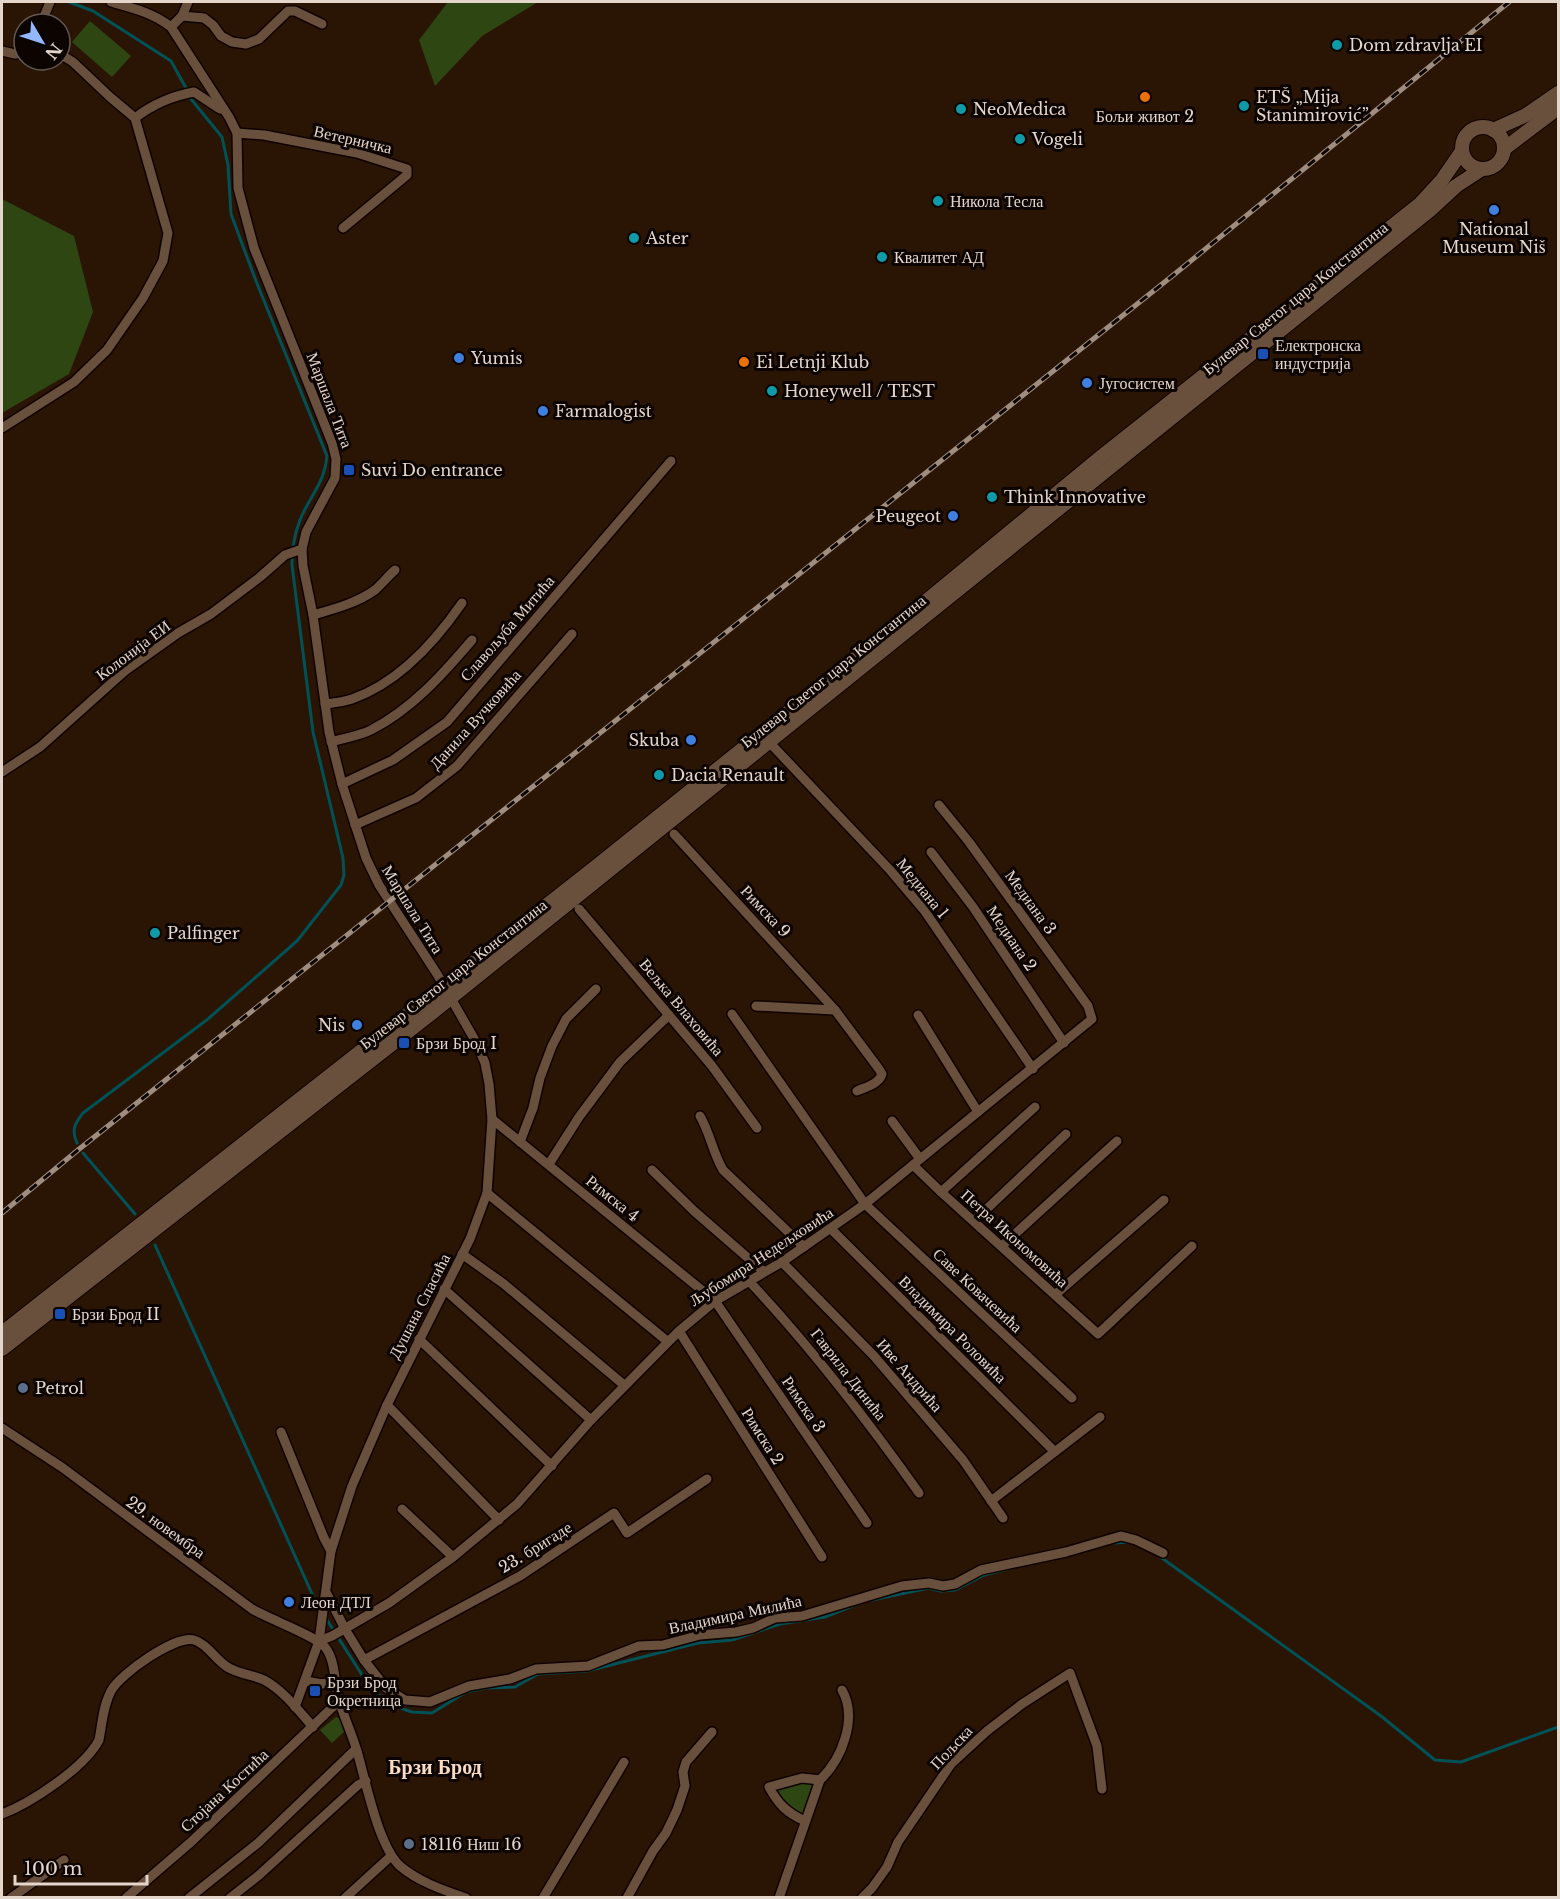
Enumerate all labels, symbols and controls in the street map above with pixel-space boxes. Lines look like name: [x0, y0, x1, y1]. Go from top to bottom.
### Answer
north arrow: [12, 12, 72, 72]
place label: Dom zdravlja EI: [1349, 35, 1482, 55]
marker: Dom zdravlja EI: [1330, 38, 1344, 52]
text: N: [41, 39, 66, 64]
place label: ETŠ „Mija Stanimirović”: [1256, 87, 1369, 125]
marker: Бољи живот 2: [1138, 90, 1152, 104]
place label: NeoMedica: [973, 99, 1066, 119]
marker: ETŠ „Mija Stanimirović”: [1237, 99, 1251, 113]
marker: NeoMedica: [954, 102, 968, 116]
place label: Бољи живот 2: [1096, 106, 1194, 126]
street label: Ветерничка: [312, 120, 394, 158]
place label: Vogeli: [1031, 129, 1084, 149]
marker: Vogeli: [1013, 132, 1027, 146]
place label: Никола Тесла: [950, 191, 1043, 211]
marker: Никола Тесла: [931, 194, 945, 208]
marker: National Museum Niš: [1487, 203, 1501, 217]
street label: Булевар Светог цара Константина: [1198, 217, 1392, 379]
place label: National Museum Niš: [1442, 219, 1546, 257]
place label: Aster: [645, 228, 689, 248]
marker: Aster: [627, 231, 641, 245]
place label: Квалитет АД: [894, 247, 984, 267]
marker: Квалитет АД: [875, 250, 889, 264]
place label: Електронска индустрија: [1275, 335, 1361, 373]
marker: Електронска индустрија: [1256, 347, 1270, 361]
place label: Yumis: [470, 348, 522, 368]
street label: Маршала Тита: [303, 349, 357, 451]
marker: Yumis: [452, 351, 466, 365]
place label: Ei Letnji Klub: [756, 352, 869, 372]
marker: Ei Letnji Klub: [737, 355, 751, 369]
place label: Југосистем: [1099, 373, 1175, 393]
marker: Југосистем: [1080, 376, 1094, 390]
place label: Honeywell / TEST: [784, 381, 935, 401]
marker: Honeywell / TEST: [765, 384, 779, 398]
place label: Farmalogist: [555, 401, 652, 421]
marker: Farmalogist: [536, 404, 550, 418]
place label: Suvi Do entrance: [361, 460, 503, 480]
marker: Suvi Do entrance: [342, 463, 356, 477]
place label: Think Innovative: [1004, 487, 1146, 507]
marker: Think Innovative: [985, 490, 999, 504]
place label: Peugeot: [875, 506, 941, 526]
marker: Peugeot: [946, 509, 960, 523]
street label: Славољуба Митића: [456, 571, 558, 685]
street label: Булевар Светог цара Константина: [736, 590, 930, 752]
street label: Колонија ЕИ: [92, 615, 175, 685]
street label: Данила Вучковића: [425, 665, 525, 773]
place label: Skuba: [629, 730, 679, 750]
marker: Skuba: [684, 733, 698, 747]
place label: Dacia Renault: [671, 765, 785, 785]
marker: Dacia Renault: [652, 768, 666, 782]
street label: Медиана 1: [893, 854, 953, 922]
street label: Маршала Тита: [378, 861, 448, 957]
street label: Медиана 3: [1001, 866, 1061, 938]
street label: Римска 9: [737, 881, 795, 941]
street label: Булевар Светог цара Константина: [355, 895, 551, 1053]
street label: Медиана 2: [983, 901, 1041, 975]
place label: Palfinger: [167, 923, 240, 943]
marker: Palfinger: [148, 926, 162, 940]
street label: Вељка Влаховића: [635, 954, 729, 1060]
place label: Nis: [318, 1015, 345, 1035]
marker: Nis: [350, 1018, 364, 1032]
place label: Брзи Брод I: [416, 1033, 497, 1053]
marker: Брзи Брод I: [397, 1036, 411, 1050]
street label: Римска 4: [582, 1170, 644, 1226]
street label: Петра Икономовића: [957, 1185, 1073, 1291]
street label: Љубомира Недељковића: [685, 1202, 837, 1310]
street label: Саве Ковачевића: [929, 1243, 1027, 1337]
street label: Душана Спасића: [384, 1250, 454, 1362]
street label: Владимира Роловића: [895, 1271, 1011, 1387]
place label: Брзи Брод II: [72, 1304, 160, 1324]
marker: Брзи Брод II: [53, 1307, 67, 1321]
street label: Гаврила Динића: [807, 1324, 891, 1424]
street label: Иве Андрића: [873, 1334, 947, 1416]
street label: Римска 3: [778, 1372, 830, 1436]
place label: Petrol: [35, 1378, 84, 1398]
marker: Petrol: [16, 1381, 30, 1395]
street label: Римска 2: [738, 1404, 788, 1468]
street label: 29. новембра: [122, 1492, 210, 1562]
street label: 23. бригаде: [495, 1517, 575, 1577]
street label: Владимира Милића: [667, 1590, 803, 1638]
place label: Леон ДТЛ: [301, 1592, 371, 1612]
marker: Леон ДТЛ: [282, 1595, 296, 1609]
place label: Брзи Брод Окретница: [327, 1672, 401, 1710]
marker: Брзи Брод Окретница: [308, 1684, 322, 1698]
street label: Пољска: [926, 1721, 976, 1773]
street label: Стојана Костића: [176, 1744, 272, 1836]
district label: Брзи Брод: [388, 1755, 482, 1779]
place label: 18116 Ниш 16: [421, 1834, 521, 1854]
marker: 18116 Ниш 16: [402, 1837, 416, 1851]
scale bar: [15, 1848, 147, 1886]
text: 100 m: [24, 1858, 82, 1880]

